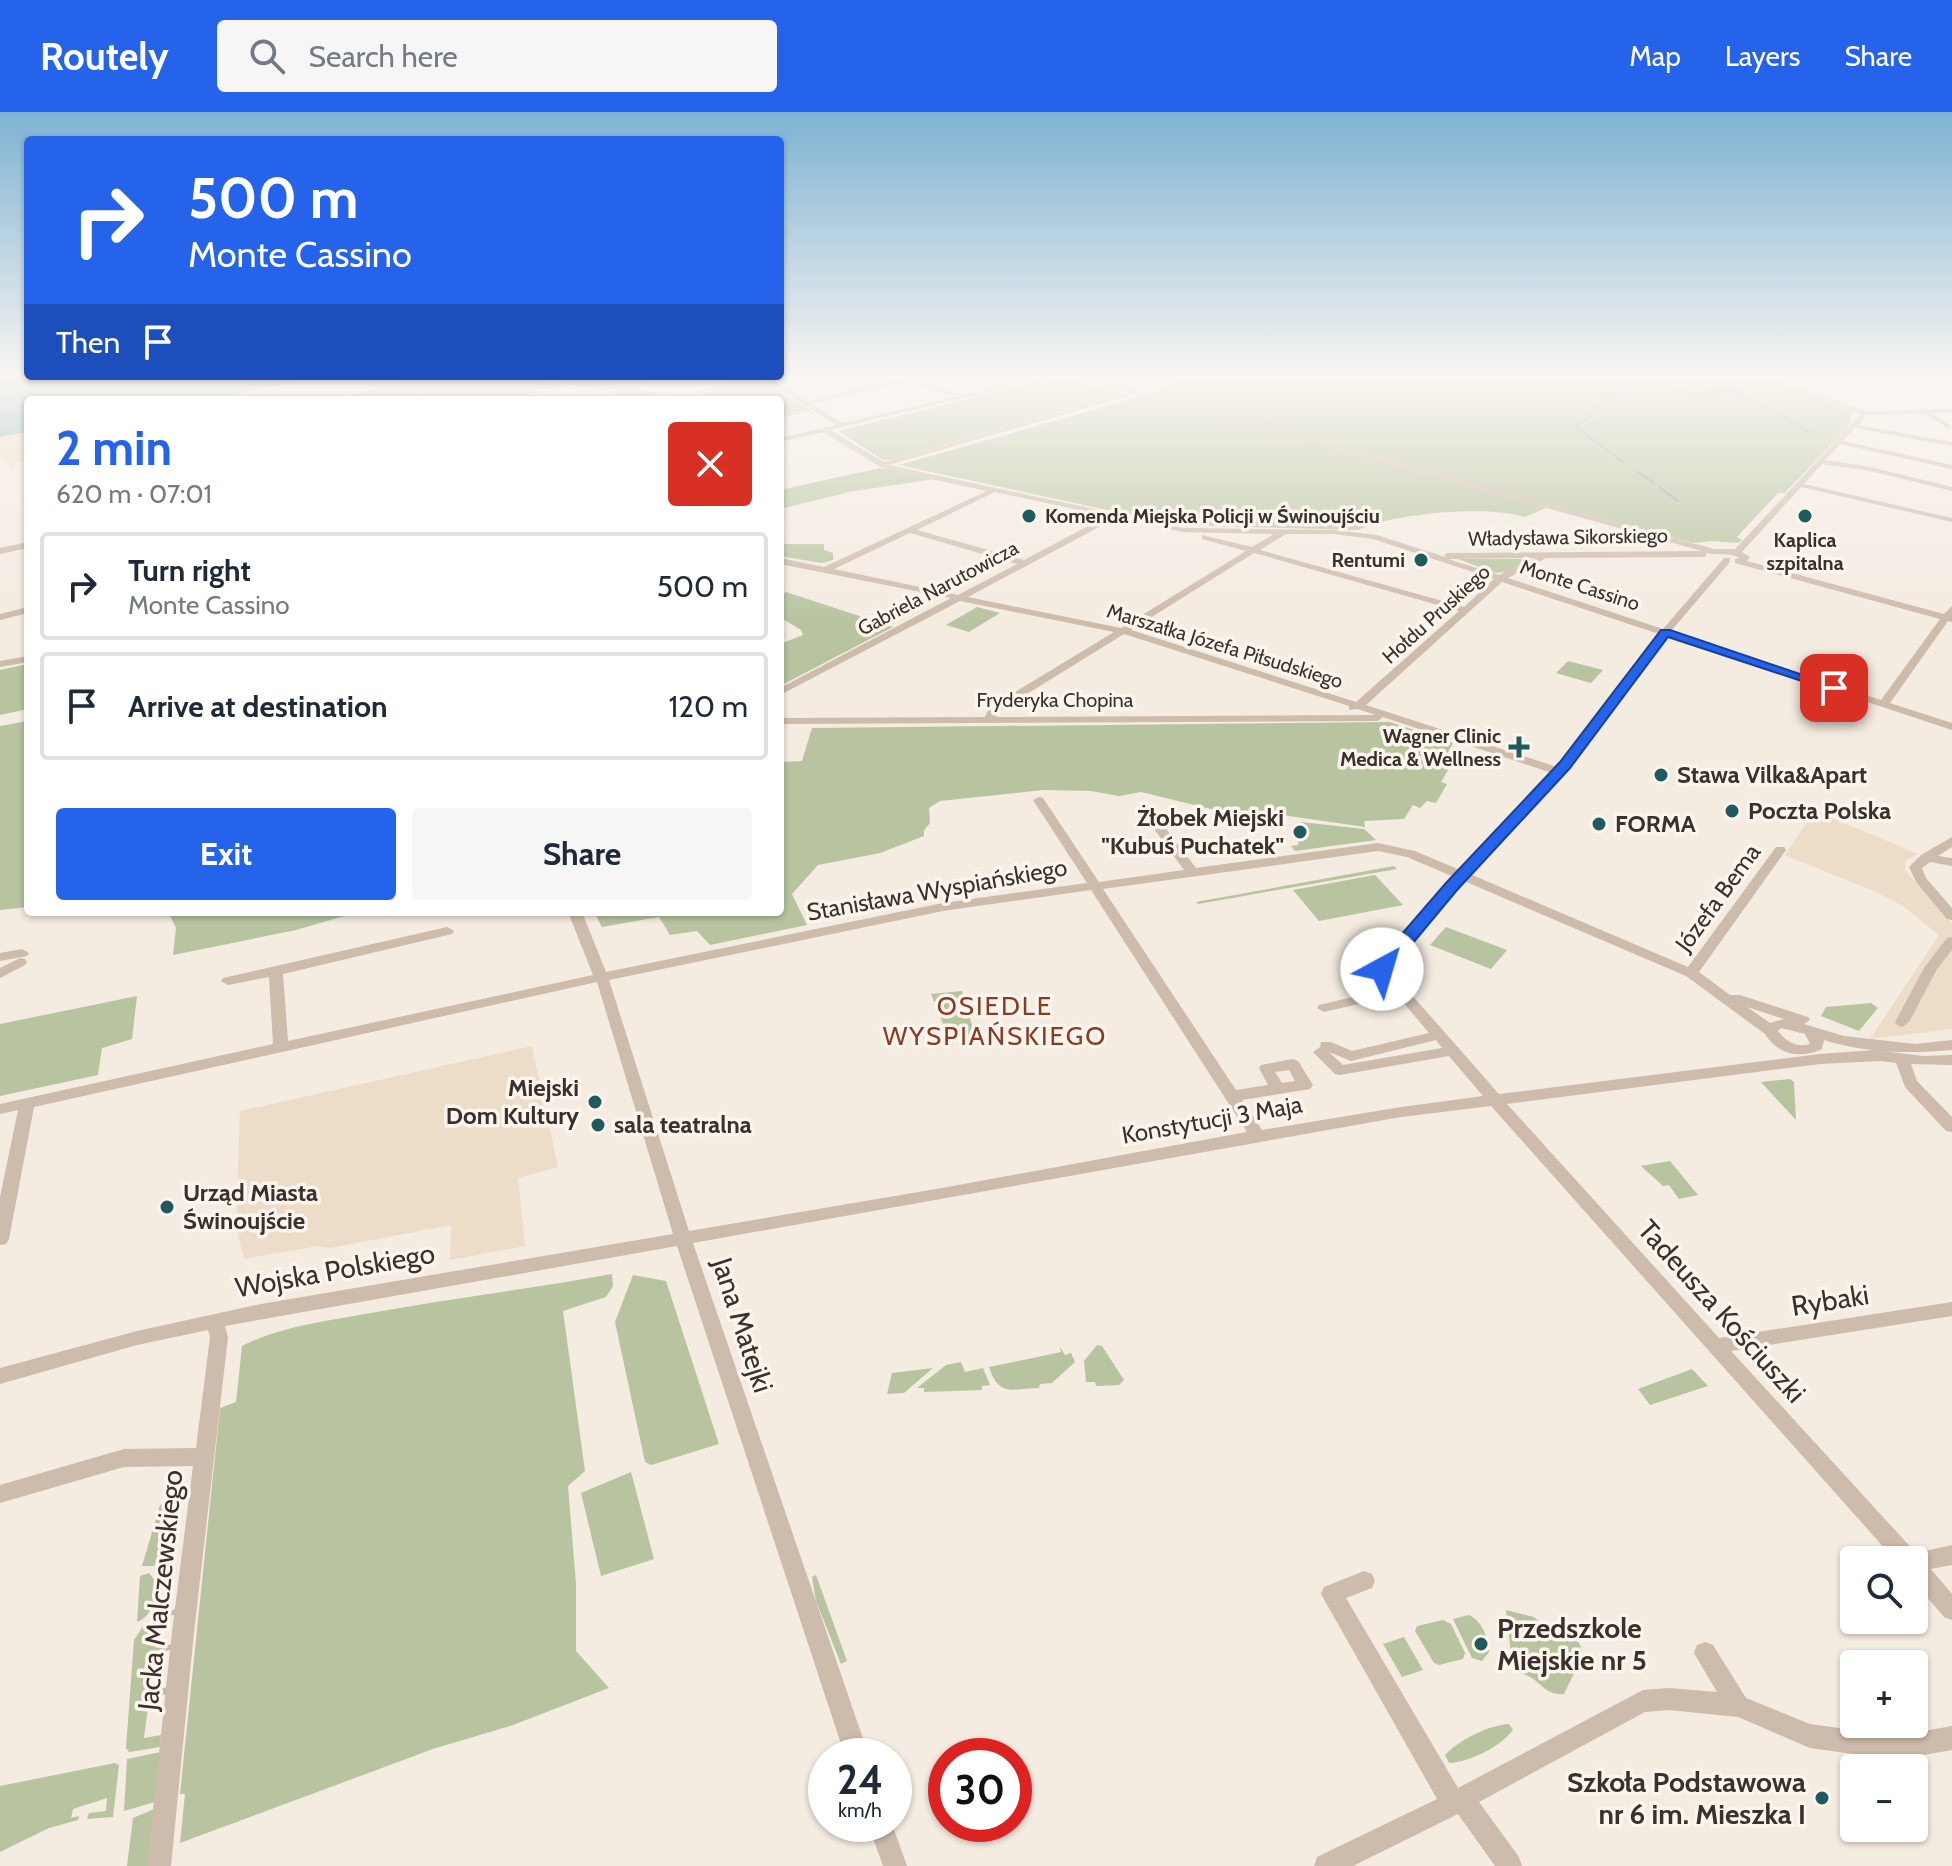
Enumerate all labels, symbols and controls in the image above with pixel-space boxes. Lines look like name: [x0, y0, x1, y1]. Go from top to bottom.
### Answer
search box: [217, 20, 777, 92]
text: Routely: [40, 33, 169, 80]
icon: search: [245, 34, 289, 78]
text: Search here: [309, 38, 458, 75]
text: Map: [1629, 39, 1681, 73]
text: Layers: [1725, 39, 1800, 73]
text: Share: [1844, 39, 1912, 73]
text: 500 m: [188, 164, 358, 232]
icon: right: [56, 168, 160, 272]
text: Monte Cassino: [188, 232, 412, 276]
icon: arrive: [136, 320, 180, 364]
text: Then: [56, 324, 120, 361]
text: 2 min: [56, 419, 172, 477]
button: close: [668, 422, 752, 506]
text: 620 m · 07:01: [56, 478, 212, 510]
place label: Komenda Miejska Policji w Świnoujściu: [1045, 504, 1380, 528]
marker: Komenda Miejska Policji w Świnoujściu: [1020, 507, 1038, 525]
marker: Kaplica szpitalna: [1796, 507, 1814, 525]
street label: Władysława Sikorskiego: [1468, 523, 1668, 551]
place label: Kaplica szpitalna: [1766, 528, 1844, 575]
street label: Gabriela Narutowicza: [854, 535, 1023, 640]
place label: Rentumi: [1332, 548, 1405, 572]
marker: Rentumi: [1412, 551, 1430, 569]
text: Turn right: [128, 552, 251, 589]
street label: Monte Cassino: [1517, 554, 1643, 616]
street label: Hołdu Pruskiego: [1377, 559, 1495, 669]
icon: right: [60, 564, 104, 608]
text: 500 m: [657, 568, 748, 605]
text: Monte Cassino: [128, 589, 290, 621]
street label: Marszałka Józefa Piłsudskiego: [1104, 599, 1346, 693]
pin: [1800, 654, 1868, 722]
icon: arrive: [1812, 666, 1856, 710]
icon: arrive: [60, 684, 104, 728]
text: Arrive at destination: [128, 688, 388, 725]
text: 120 m: [668, 688, 748, 725]
street label: Fryderyka Chopina: [977, 688, 1134, 712]
place label: Wagner Clinic Medica & Wellness: [1340, 724, 1501, 771]
marker: Wagner Clinic Medica & Wellness: [1508, 736, 1530, 758]
place label: Stawa Vilka&Apart: [1677, 760, 1867, 789]
marker: Stawa Vilka&Apart: [1652, 766, 1670, 784]
place label: Poczta Polska: [1748, 796, 1891, 825]
marker: Poczta Polska: [1723, 802, 1741, 820]
place label: Żłobek Miejski "Kubuś Puchatek": [1101, 803, 1284, 860]
button: Exit: [56, 808, 396, 900]
button: Share: [412, 808, 752, 900]
place label: FORMA: [1615, 809, 1696, 838]
marker: FORMA: [1590, 815, 1608, 833]
marker: Żłobek Miejski "Kubuś Puchatek": [1291, 823, 1309, 841]
street label: Józefa Bema: [1668, 838, 1767, 958]
street label: Stanisława Wyspiańskiego: [804, 852, 1069, 927]
position arrow: [1340, 927, 1424, 1011]
district label: OSIEDLE WYSPIAŃSKIEGO: [883, 990, 1107, 1052]
place label: Miejski Dom Kultury: [446, 1073, 579, 1130]
street label: Konstytucji 3 Maja: [1120, 1089, 1305, 1150]
marker: Miejski Dom Kultury: [586, 1093, 604, 1111]
place label: sala teatralna: [614, 1110, 752, 1139]
marker: sala teatralna: [589, 1116, 607, 1134]
place label: Urząd Miasta Świnoujście: [183, 1178, 318, 1235]
marker: Urząd Miasta Świnoujście: [158, 1198, 176, 1216]
street label: Tadeusza Kościuszki: [1631, 1213, 1813, 1409]
street label: Wojska Polskiego: [233, 1236, 437, 1304]
street label: Jana Matejki: [705, 1252, 781, 1397]
street label: Rybaki: [1789, 1277, 1871, 1323]
street label: Jacka Malczewskiego: [130, 1468, 190, 1713]
map controls: [1840, 1546, 1928, 1842]
button: search: [1840, 1546, 1928, 1634]
place label: Przedszkole Miejskie nr 5: [1497, 1611, 1647, 1677]
marker: Przedszkole Miejskie nr 5: [1472, 1635, 1490, 1653]
button: +: [1840, 1650, 1928, 1738]
speed limit sign: 30: [928, 1738, 1032, 1842]
button: −: [1840, 1754, 1928, 1842]
text: 24: [837, 1755, 883, 1804]
place label: Szkoła Podstawowa nr 6 im. Mieszka I: [1567, 1765, 1806, 1831]
marker: Szkoła Podstawowa nr 6 im. Mieszka I: [1813, 1789, 1831, 1807]
text: km/h: [838, 1798, 882, 1822]

